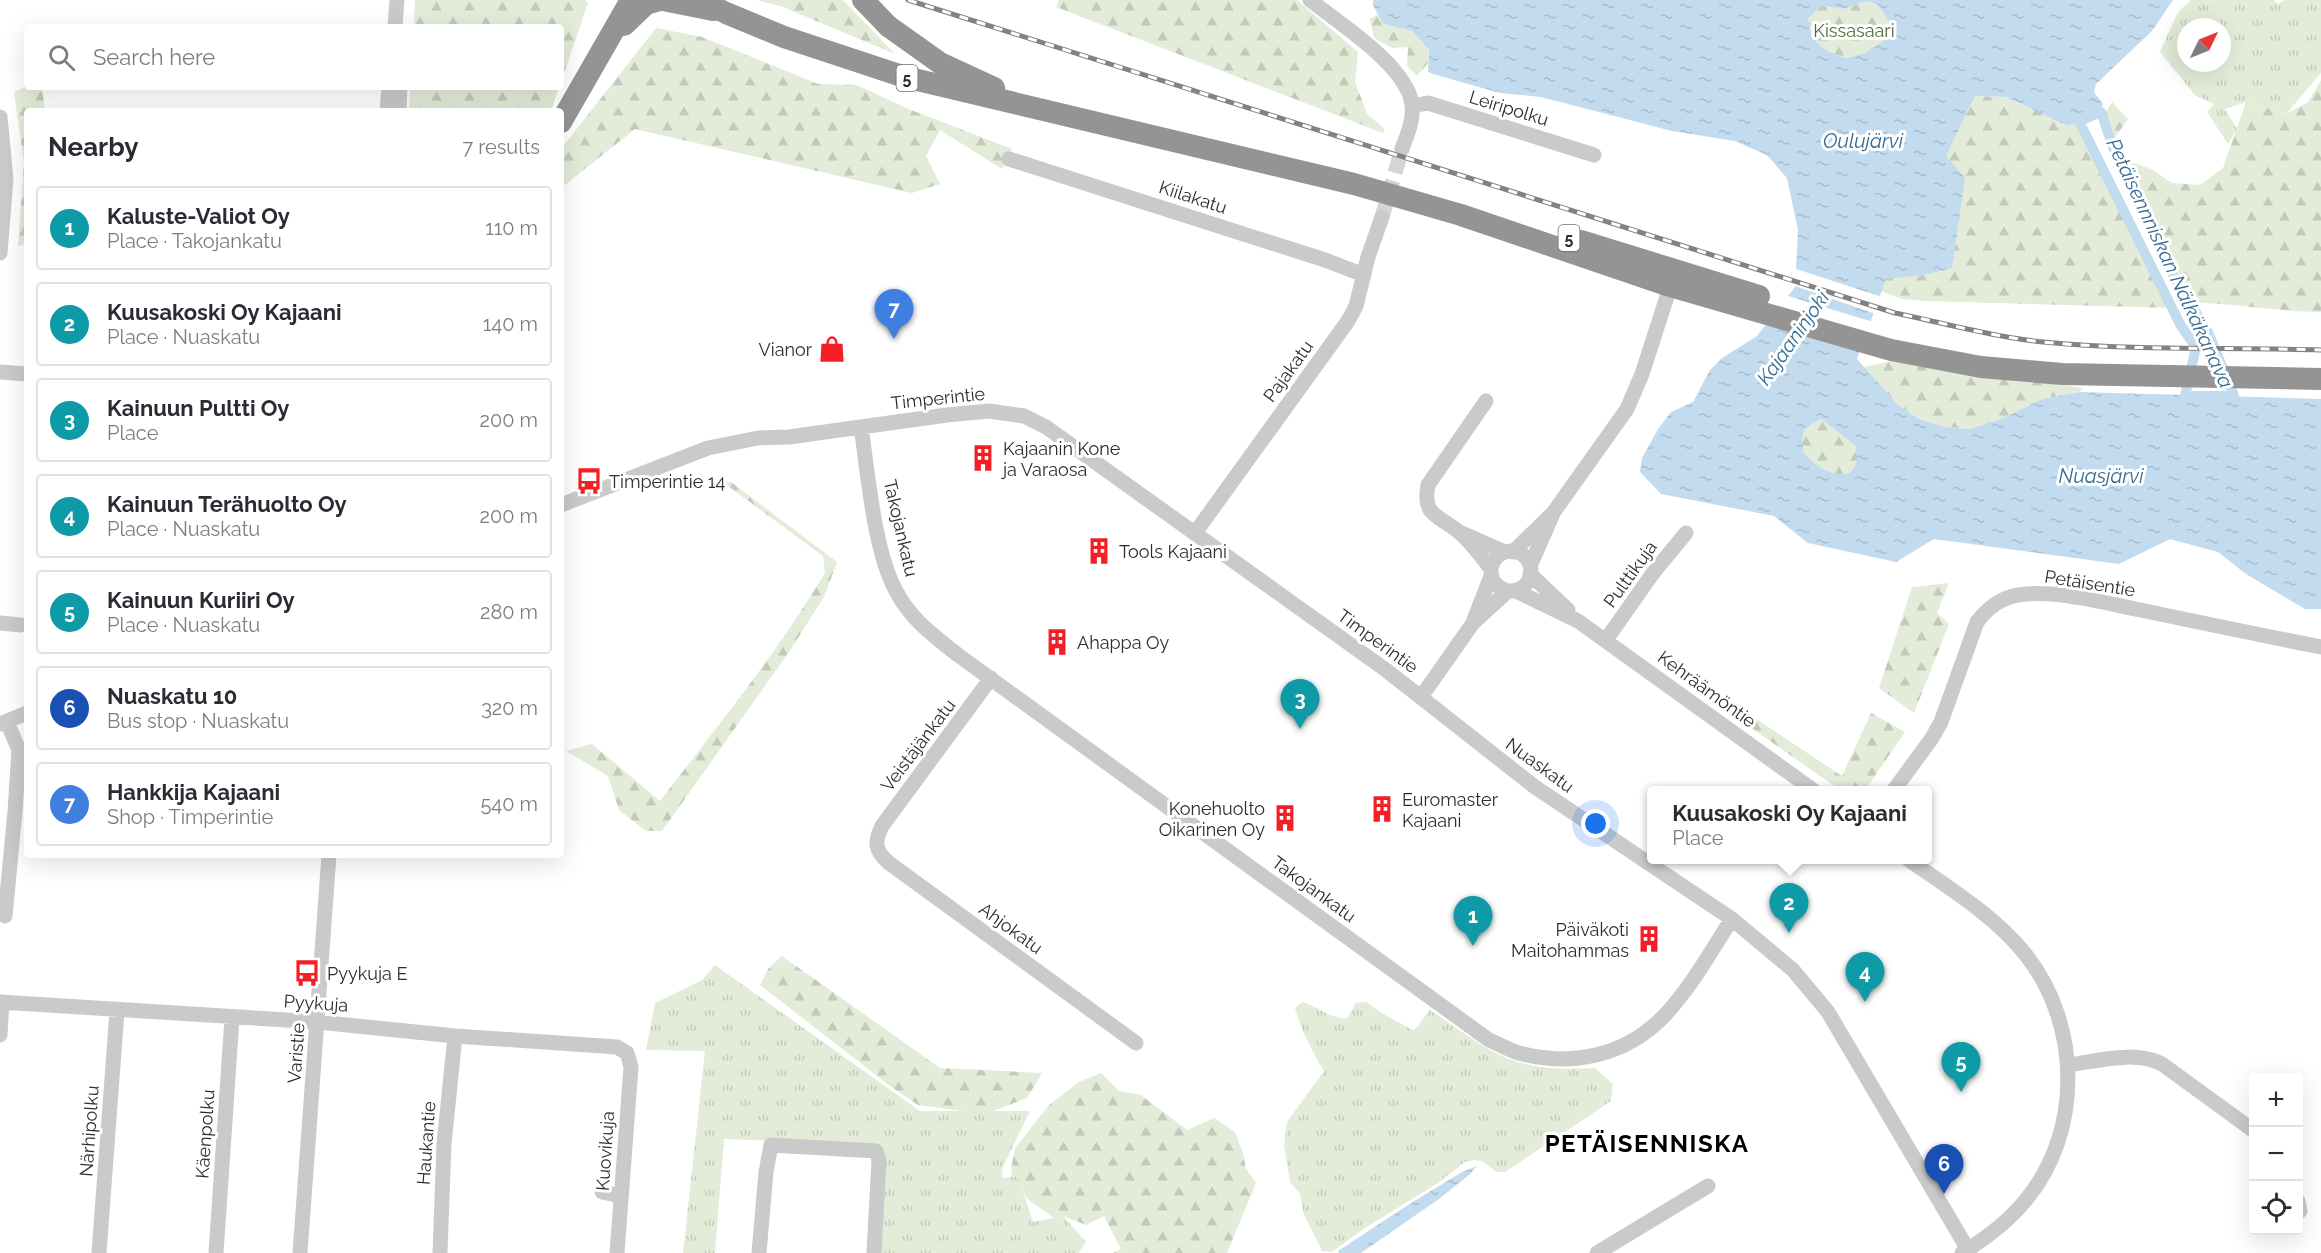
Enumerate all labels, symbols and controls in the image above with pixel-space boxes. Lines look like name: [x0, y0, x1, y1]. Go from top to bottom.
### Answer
north arrow: [2177, 18, 2231, 72]
park label: Kissasaari: [1813, 20, 1895, 41]
search box: [24, 24, 564, 90]
icon: search: [45, 41, 78, 74]
text: Search here: [93, 44, 215, 70]
road number: 5: [896, 65, 918, 91]
street label: Leiripolku: [1467, 86, 1551, 130]
water label: Oulujärvi: [1823, 129, 1904, 153]
text: Nearby: [48, 132, 138, 162]
water label: Petäisennniskan Nälkäkanava: [2102, 134, 2239, 392]
text: 7 results: [462, 135, 540, 159]
street label: Kiilakatu: [1156, 176, 1230, 218]
text: Kaluste-Valiot Oy: [107, 203, 290, 229]
text: 1: [65, 216, 74, 240]
text: 110 m: [485, 216, 538, 240]
road number: 5: [1558, 225, 1580, 251]
text: Place · Takojankatu: [107, 229, 282, 253]
water label: Kajaaninjoki: [1752, 286, 1835, 390]
pin: 7: [874, 290, 914, 339]
text: Kuusakoski Oy Kajaani: [107, 299, 342, 325]
text: 2: [64, 312, 75, 336]
text: 140 m: [483, 312, 538, 336]
text: Place · Nuaskatu: [107, 325, 260, 349]
shop icon: Vianor: [817, 334, 847, 364]
street label: Pajakatu: [1259, 336, 1317, 406]
place label: Vianor: [759, 339, 813, 360]
street label: Timperintie: [890, 383, 986, 413]
text: Kainuun Pultti Oy: [107, 395, 289, 421]
text: 3: [64, 408, 75, 432]
text: 200 m: [480, 408, 538, 432]
text: Place: [107, 421, 158, 445]
place label: Kajaanin Kone ja Varaosa: [1000, 438, 1121, 480]
building icon: Kajaanin Kone ja Varaosa: [968, 443, 998, 473]
water label: Nuasjärvi: [2059, 464, 2144, 488]
bus stop icon: Timperintie 14: [574, 466, 604, 496]
place label: Timperintie 14: [609, 471, 726, 492]
street label: Takojankatu: [880, 477, 922, 579]
text: Kainuun Terähuolto Oy: [107, 491, 347, 517]
text: 4: [64, 504, 75, 528]
text: 200 m: [480, 504, 538, 528]
text: Place · Nuaskatu: [107, 517, 260, 541]
building icon: Tools Kajaani: [1084, 536, 1114, 566]
street label: Pulttikuja: [1599, 537, 1661, 611]
place label: Tools Kajaani: [1119, 541, 1227, 562]
street label: Petäisentie: [2043, 565, 2137, 601]
text: Kainuun Kuriiri Oy: [107, 587, 295, 613]
text: 5: [64, 600, 75, 624]
text: 280 m: [480, 600, 538, 624]
street label: Timperintie: [1334, 605, 1423, 677]
text: Place · Nuaskatu: [107, 613, 260, 637]
building icon: Ahappa Oy: [1042, 627, 1072, 657]
place label: Ahappa Oy: [1077, 632, 1170, 653]
street label: Kehräämöntie: [1654, 646, 1761, 732]
pin: 3: [1280, 680, 1320, 729]
text: Nuaskatu 10: [107, 683, 237, 709]
street label: Veistäjänkatu: [876, 695, 960, 795]
text: 6: [63, 696, 76, 720]
text: 320 m: [481, 696, 538, 720]
text: Bus stop · Nuaskatu: [107, 709, 289, 733]
street label: Nuaskatu: [1502, 733, 1578, 797]
text: Hankkija Kajaani: [107, 779, 280, 805]
popup: [1647, 786, 1932, 864]
place label: Euromaster Kajaani: [1402, 789, 1499, 831]
text: 7: [64, 792, 75, 816]
text: 540 m: [480, 792, 538, 816]
building icon: Euromaster Kajaani: [1367, 794, 1397, 824]
place label: Konehuolto Oikarinen Oy: [1159, 798, 1265, 840]
text: Kuusakoski Oy Kajaani: [1672, 800, 1907, 826]
building icon: Konehuolto Oikarinen Oy: [1270, 803, 1300, 833]
text: Shop · Timperintie: [107, 805, 273, 829]
your location: [1581, 809, 1610, 838]
text: Place: [1672, 826, 1724, 850]
street label: Takojankatu: [1268, 851, 1360, 927]
pin: 2: [1770, 884, 1808, 933]
pin: 1: [1454, 896, 1492, 946]
street label: Ahjokatu: [975, 898, 1047, 958]
place label: Päiväkoti Maitohammas: [1511, 919, 1629, 961]
building icon: Päiväkoti Maitohammas: [1634, 924, 1664, 954]
pin: 4: [1846, 952, 1884, 1002]
bus stop icon: Pyykuja E: [292, 958, 322, 988]
place label: Pyykuja E: [327, 963, 407, 984]
street label: Pyykuja: [283, 990, 349, 1016]
street label: Varistie: [283, 1022, 309, 1084]
pin: 5: [1942, 1042, 1980, 1092]
map controls: [2249, 1073, 2303, 1235]
button: +: [2249, 1073, 2303, 1127]
street label: Närhipolku: [75, 1085, 103, 1177]
street label: Käenpolku: [191, 1089, 219, 1179]
street label: Haukantie: [413, 1100, 439, 1186]
street label: Kuovikuja: [592, 1110, 618, 1192]
button: −: [2249, 1127, 2303, 1181]
district label: PETÄISENNISKA: [1545, 1129, 1749, 1158]
pin: 6: [1924, 1144, 1964, 1194]
button: locate: [2249, 1181, 2303, 1235]

